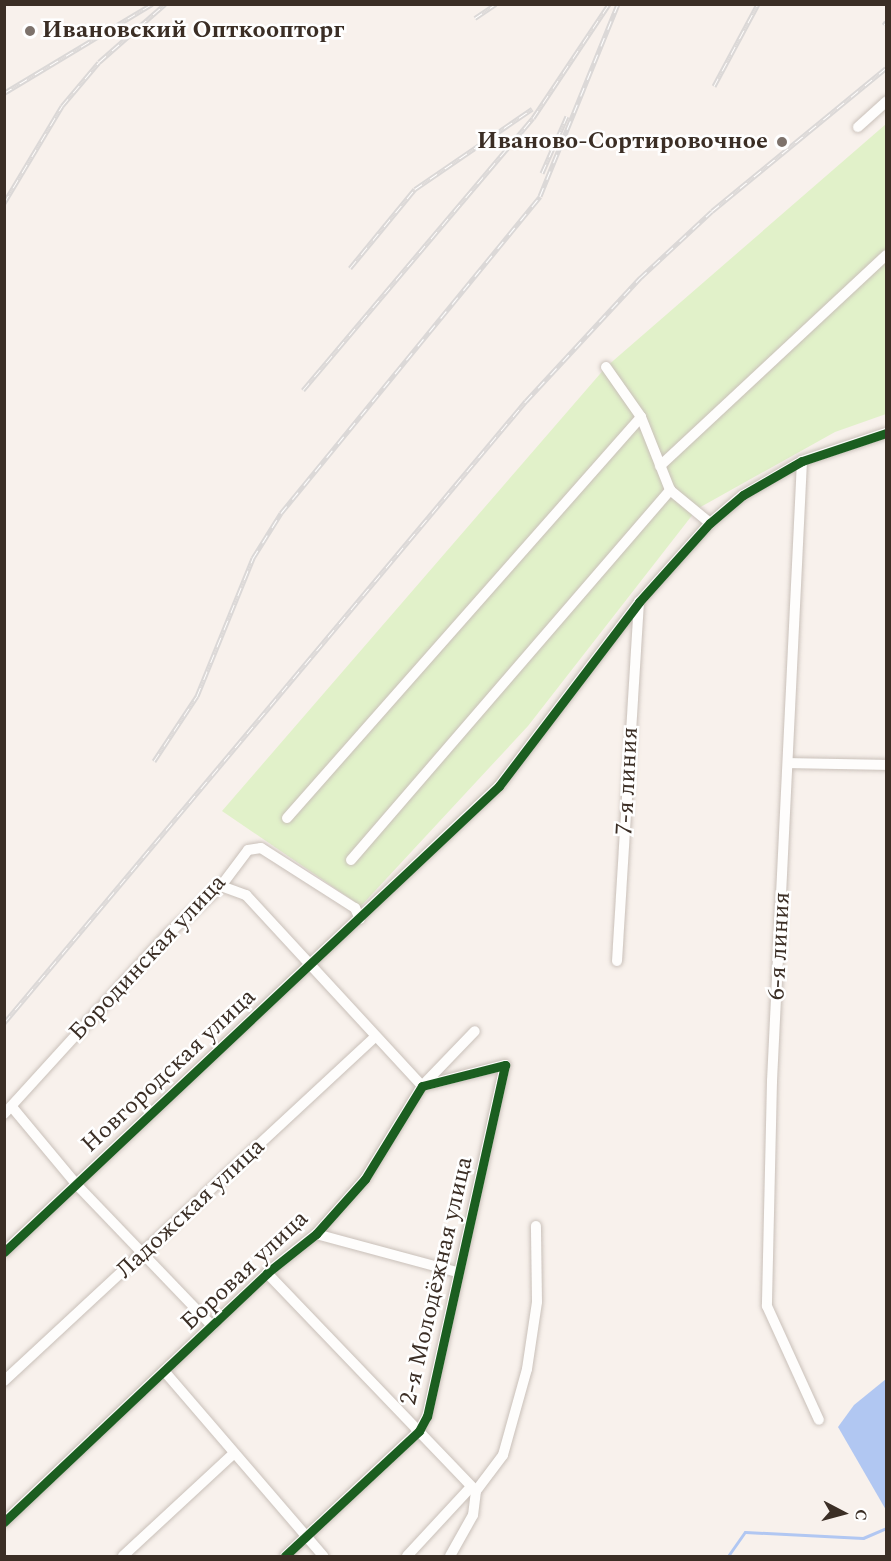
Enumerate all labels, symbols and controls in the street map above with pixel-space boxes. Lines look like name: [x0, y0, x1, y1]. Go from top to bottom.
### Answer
place label: Ивановский Опткоопторг: [42, 17, 344, 45]
marker: Ивановский Опткоопторг: [23, 24, 37, 38]
place label: Иваново-Сортировочное: [477, 128, 768, 156]
marker: Иваново-Сортировочное: [773, 133, 791, 151]
street label: 7-я линия: [611, 726, 645, 836]
street label: Бородинская улица: [63, 869, 233, 1047]
street label: 6-я линия: [763, 891, 797, 1001]
street label: Новгородская улица: [76, 983, 262, 1159]
street label: Ладожская улица: [111, 1133, 271, 1285]
street label: 2-я Молодёжная улица: [394, 1154, 480, 1408]
street label: Боровая улица: [175, 1205, 315, 1337]
north arrow: [813, 1483, 873, 1543]
text: С: [848, 1508, 873, 1522]

